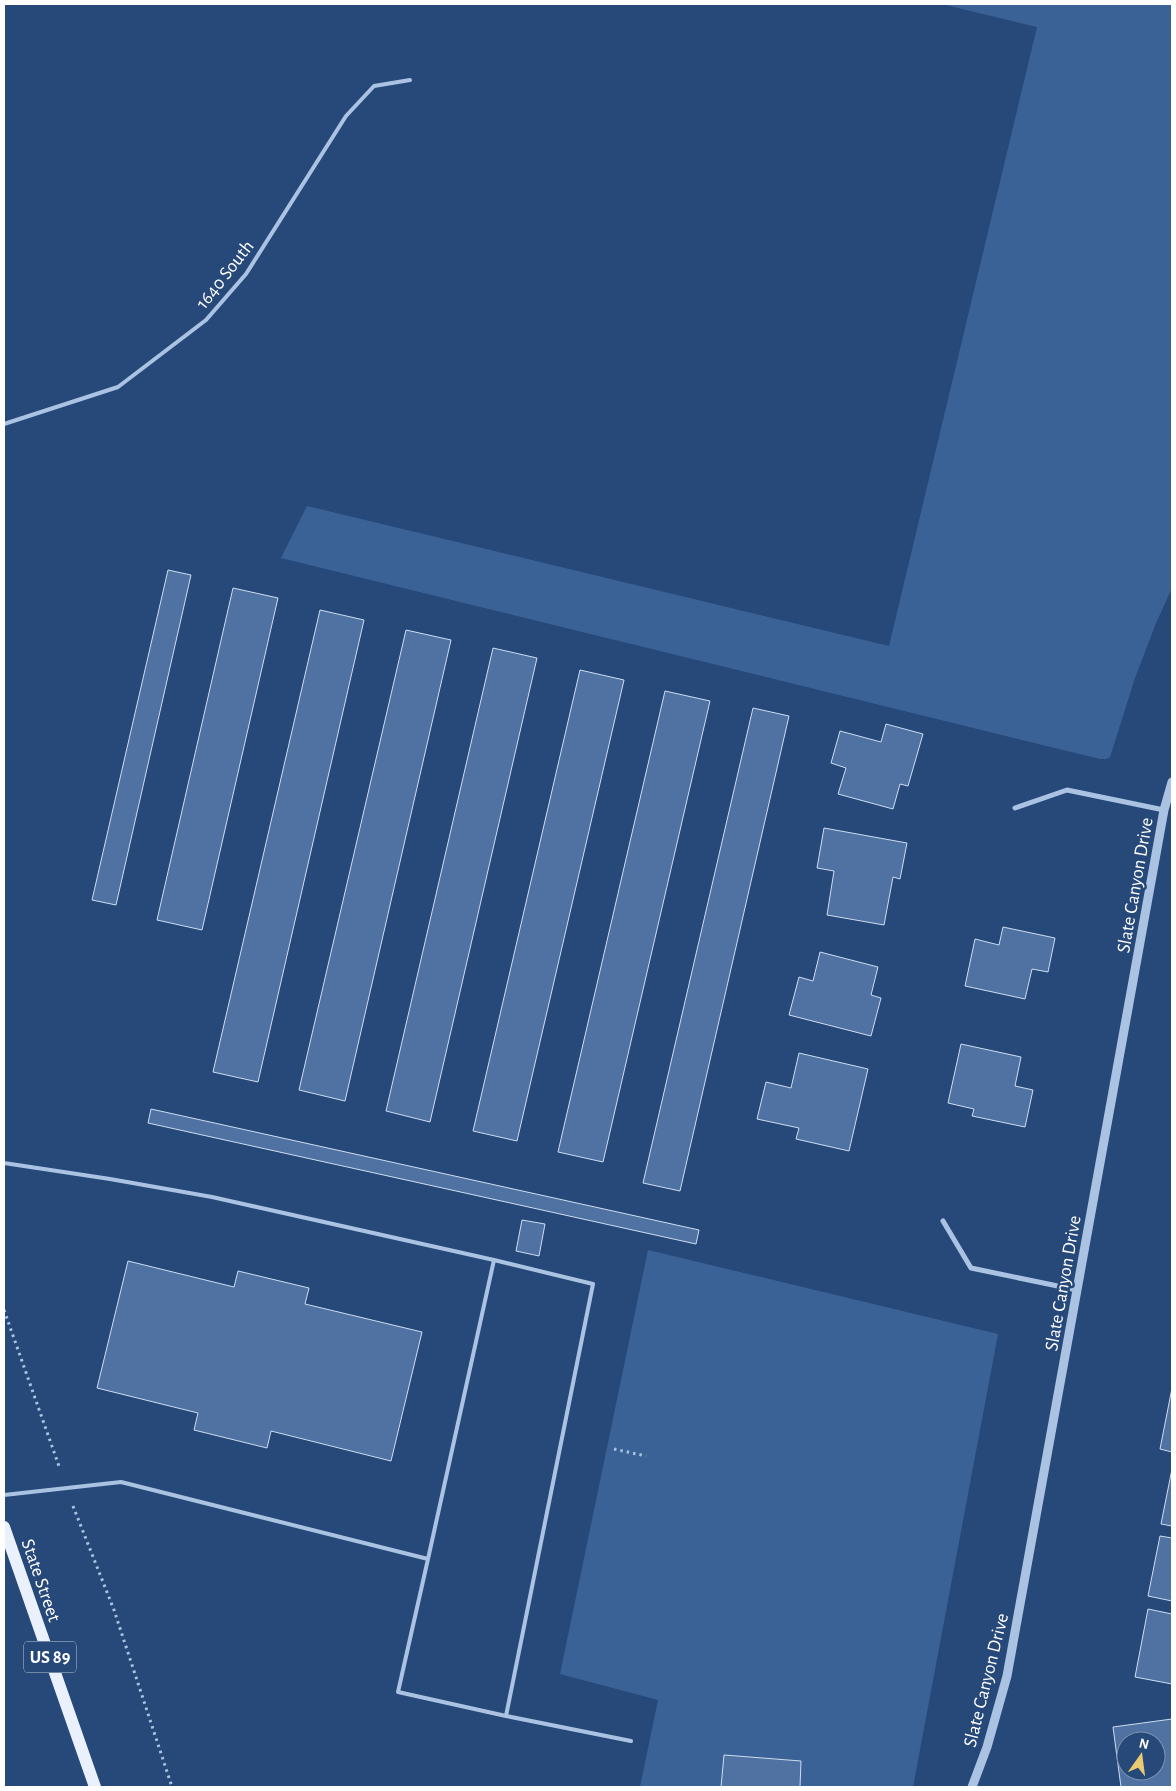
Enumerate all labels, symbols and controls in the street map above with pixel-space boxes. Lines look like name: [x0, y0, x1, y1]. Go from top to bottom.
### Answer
street label: 1640 South: [193, 237, 258, 313]
street label: Slate Canyon Drive: [1114, 816, 1157, 955]
street label: Slate Canyon Drive: [1042, 1214, 1085, 1353]
street label: State Street: [18, 1537, 64, 1624]
street label: Slate Canyon Drive: [961, 1611, 1012, 1749]
road number: US 89: [24, 1641, 76, 1672]
north arrow: [1116, 1731, 1166, 1781]
text: N: [1137, 1736, 1150, 1752]

